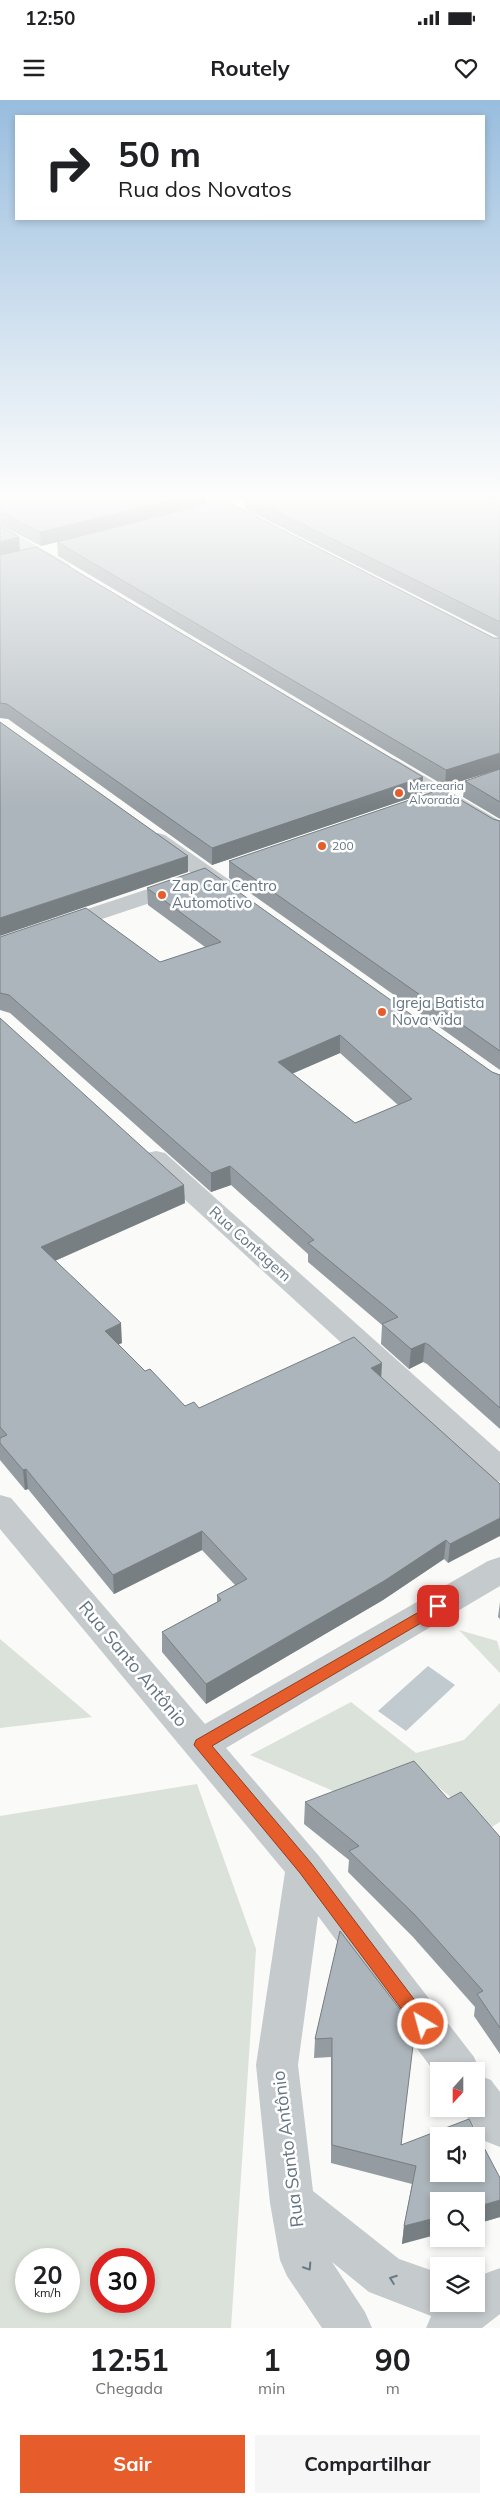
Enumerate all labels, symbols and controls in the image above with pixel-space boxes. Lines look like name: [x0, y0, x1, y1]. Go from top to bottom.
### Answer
text: 12:50: [25, 6, 75, 30]
icon: menu: [20, 54, 48, 82]
text: Routely: [210, 54, 290, 82]
icon: heart: [452, 54, 480, 82]
text: 50 m: [118, 132, 201, 176]
icon: right: [35, 135, 100, 200]
text: Rua dos Novatos: [118, 175, 292, 203]
place label: Mercearia Alvorada: [409, 778, 464, 807]
marker: Mercearia Alvorada: [393, 787, 405, 799]
place label: 200: [332, 838, 354, 853]
marker: 200: [316, 840, 328, 852]
place label: Zap Car Centro Automotivo: [172, 876, 277, 912]
marker: Zap Car Centro Automotivo: [156, 889, 168, 901]
place label: Igreja Batista Nova vida: [392, 993, 485, 1029]
marker: Igreja Batista Nova vida: [376, 1006, 388, 1018]
street label: Rua Contagem: [205, 1202, 295, 1285]
pin: [417, 1585, 459, 1627]
icon: arrive: [424, 1592, 452, 1620]
street label: Rua Santo Antônio: [74, 1596, 193, 1731]
position arrow: [396, 1997, 448, 2049]
north arrow: [430, 2062, 485, 2118]
map controls: [430, 2062, 485, 2312]
street label: Rua Santo Antônio: [266, 2070, 309, 2229]
button: sound: [430, 2127, 485, 2182]
button: search: [430, 2192, 485, 2247]
speed limit sign: 30: [90, 2248, 155, 2313]
button: layers: [430, 2257, 485, 2312]
text: 20: [32, 2259, 63, 2290]
one-way arrow: [301, 2262, 311, 2271]
one-way arrow: [389, 2275, 398, 2285]
text: km/h: [34, 2285, 61, 2300]
text: 12:51: [89, 2341, 169, 2379]
text: 1: [263, 2341, 281, 2379]
text: 90: [375, 2341, 411, 2379]
text: Chegada: [95, 2378, 163, 2398]
text: min: [258, 2378, 285, 2398]
text: m: [386, 2378, 400, 2398]
button: Sair: [20, 2435, 245, 2493]
button: Compartilhar: [255, 2435, 480, 2493]

